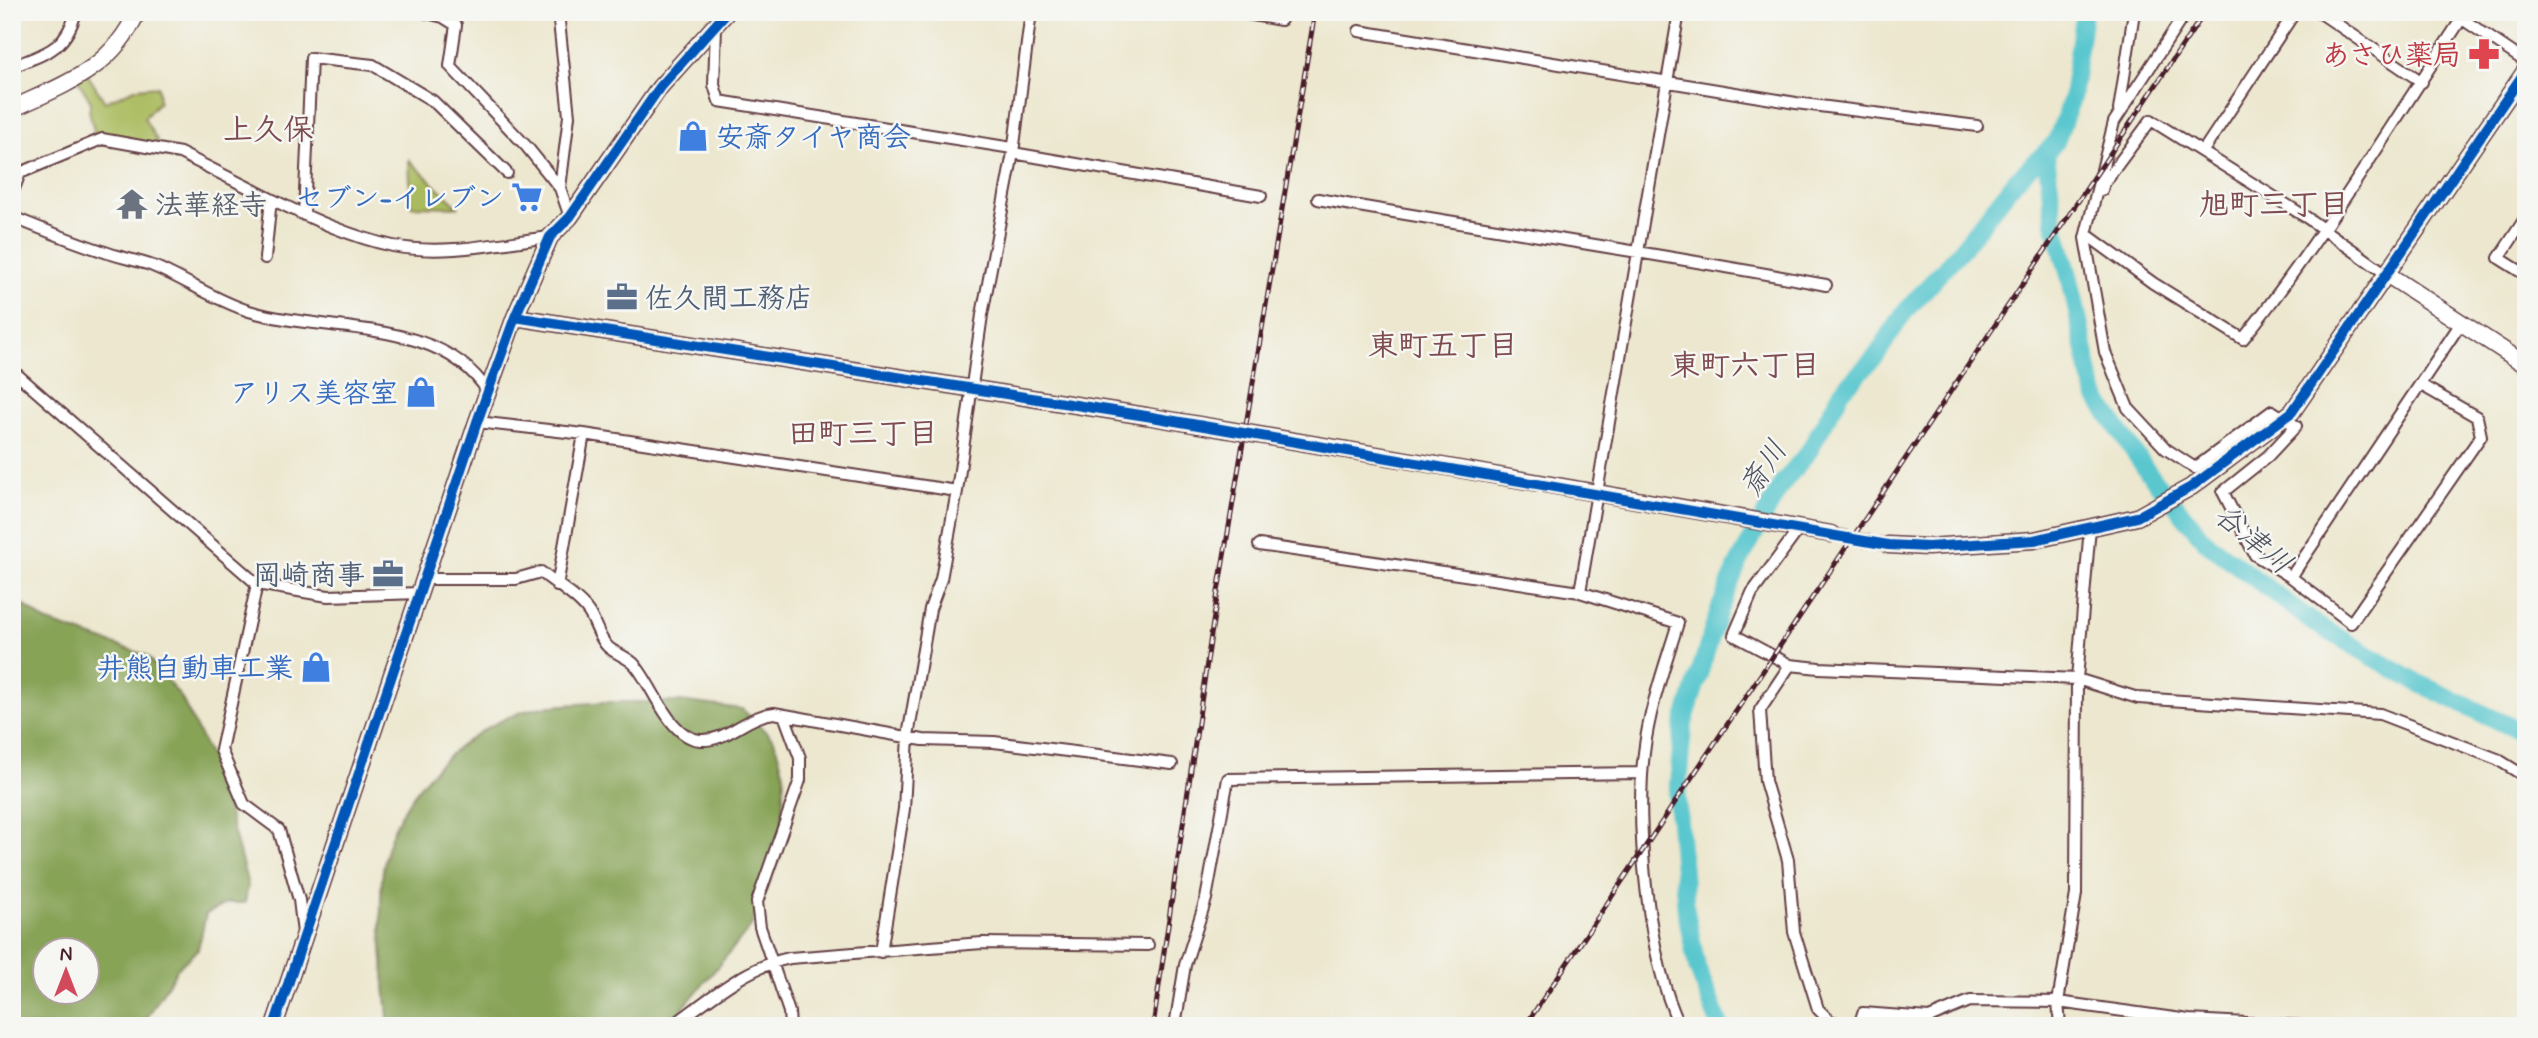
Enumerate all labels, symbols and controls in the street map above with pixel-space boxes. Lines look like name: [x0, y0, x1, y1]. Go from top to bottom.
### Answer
pharmacy icon: あさひ薬局: [2467, 37, 2501, 71]
place label: あさひ薬局: [2322, 38, 2461, 75]
district label: 上久保: [223, 111, 313, 150]
shop icon: 安斎タイヤ商会: [676, 119, 710, 153]
place label: 安斎タイヤ商会: [716, 120, 911, 157]
supermarket icon: セブン-イレブン: [510, 180, 544, 214]
place label: セブン-イレブン: [295, 181, 504, 218]
district label: 旭町三丁目: [2199, 186, 2349, 225]
temple icon: 法華経寺: [115, 187, 149, 221]
place label: 法華経寺: [155, 188, 267, 225]
office icon: 佐久間工務店: [605, 280, 639, 314]
place label: 佐久間工務店: [645, 281, 813, 318]
district label: 東町五丁目: [1368, 327, 1518, 366]
district label: 東町六丁目: [1670, 347, 1820, 386]
shop icon: アリス美容室: [404, 375, 438, 409]
place label: アリス美容室: [230, 376, 398, 413]
district label: 田町三丁目: [788, 415, 938, 454]
water label: 斎川: [1732, 433, 1797, 505]
water label: 谷津川: [2206, 496, 2300, 584]
office icon: 岡崎商事: [371, 557, 405, 591]
place label: 岡崎商事: [253, 558, 365, 595]
shop icon: 井熊自動車工業: [299, 650, 333, 684]
place label: 井熊自動車工業: [97, 651, 293, 688]
north arrow: [32, 936, 102, 1006]
text: N: [60, 943, 72, 968]

